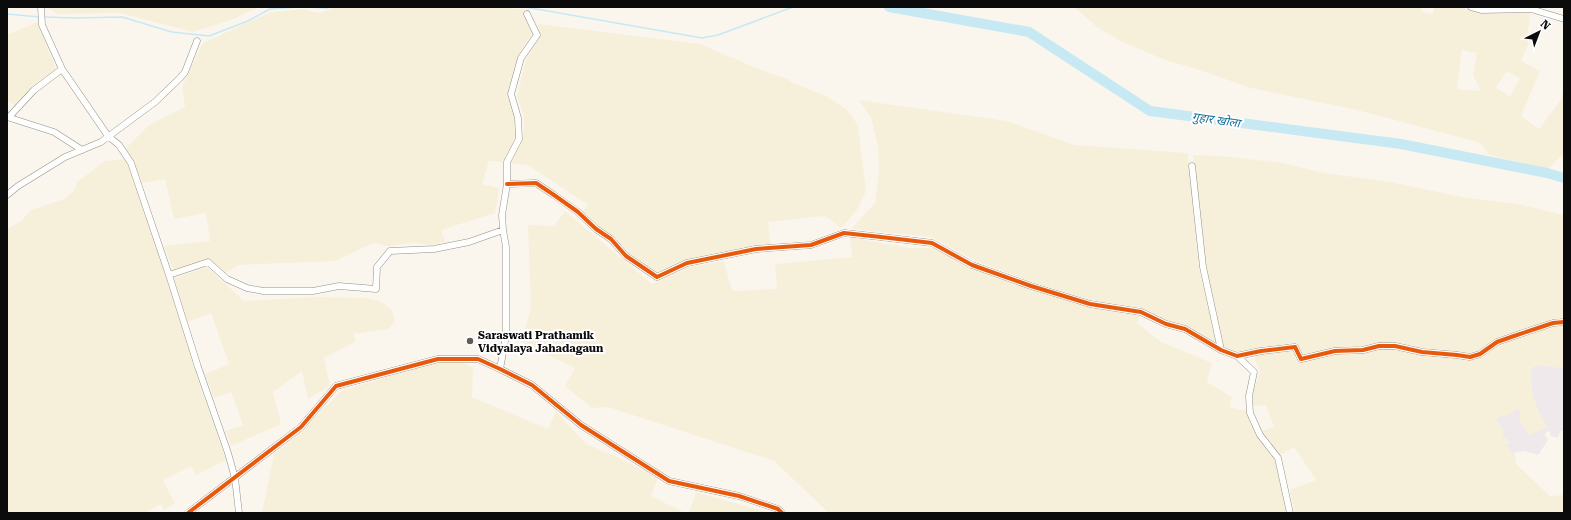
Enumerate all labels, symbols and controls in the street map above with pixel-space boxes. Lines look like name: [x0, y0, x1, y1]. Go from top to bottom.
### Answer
north arrow: [1519, 12, 1559, 52]
text: N: [1538, 17, 1553, 33]
water label: गुहार खोला: [1191, 110, 1244, 132]
place label: Saraswati Prathamik Vidyalaya Jahadagaun: [478, 329, 604, 355]
marker: Saraswati Prathamik Vidyalaya Jahadagaun: [465, 336, 475, 346]

